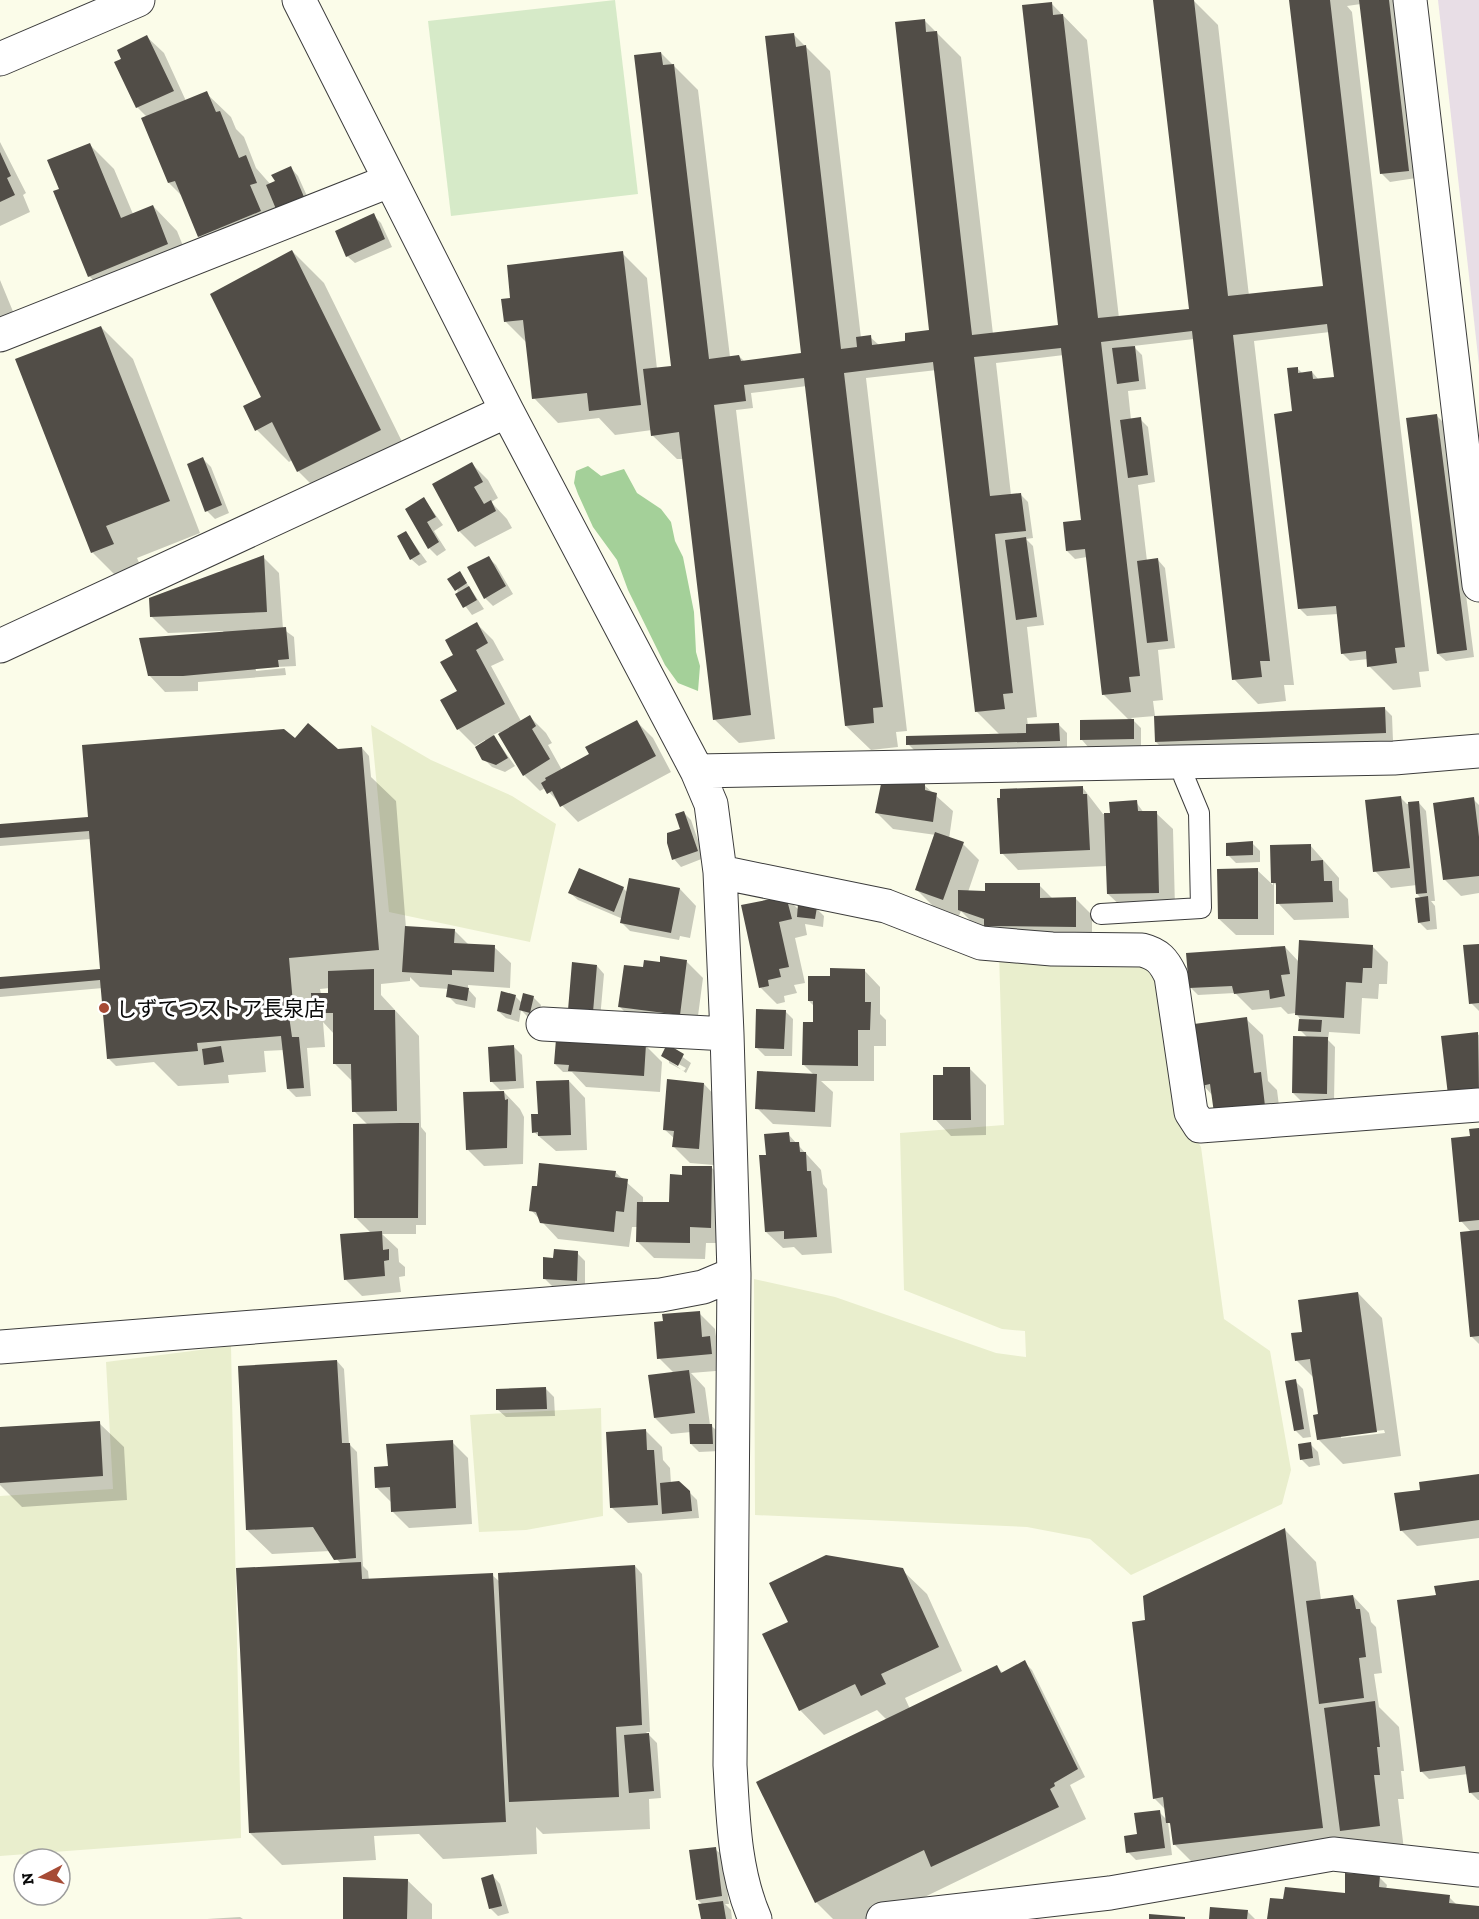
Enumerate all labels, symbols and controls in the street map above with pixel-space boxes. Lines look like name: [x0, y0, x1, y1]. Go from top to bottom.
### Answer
place label: しずてつストア長泉店: [116, 996, 325, 1021]
marker: しずてつストア長泉店: [97, 1001, 111, 1015]
north arrow: [12, 1847, 72, 1907]
text: N: [17, 1872, 38, 1886]

